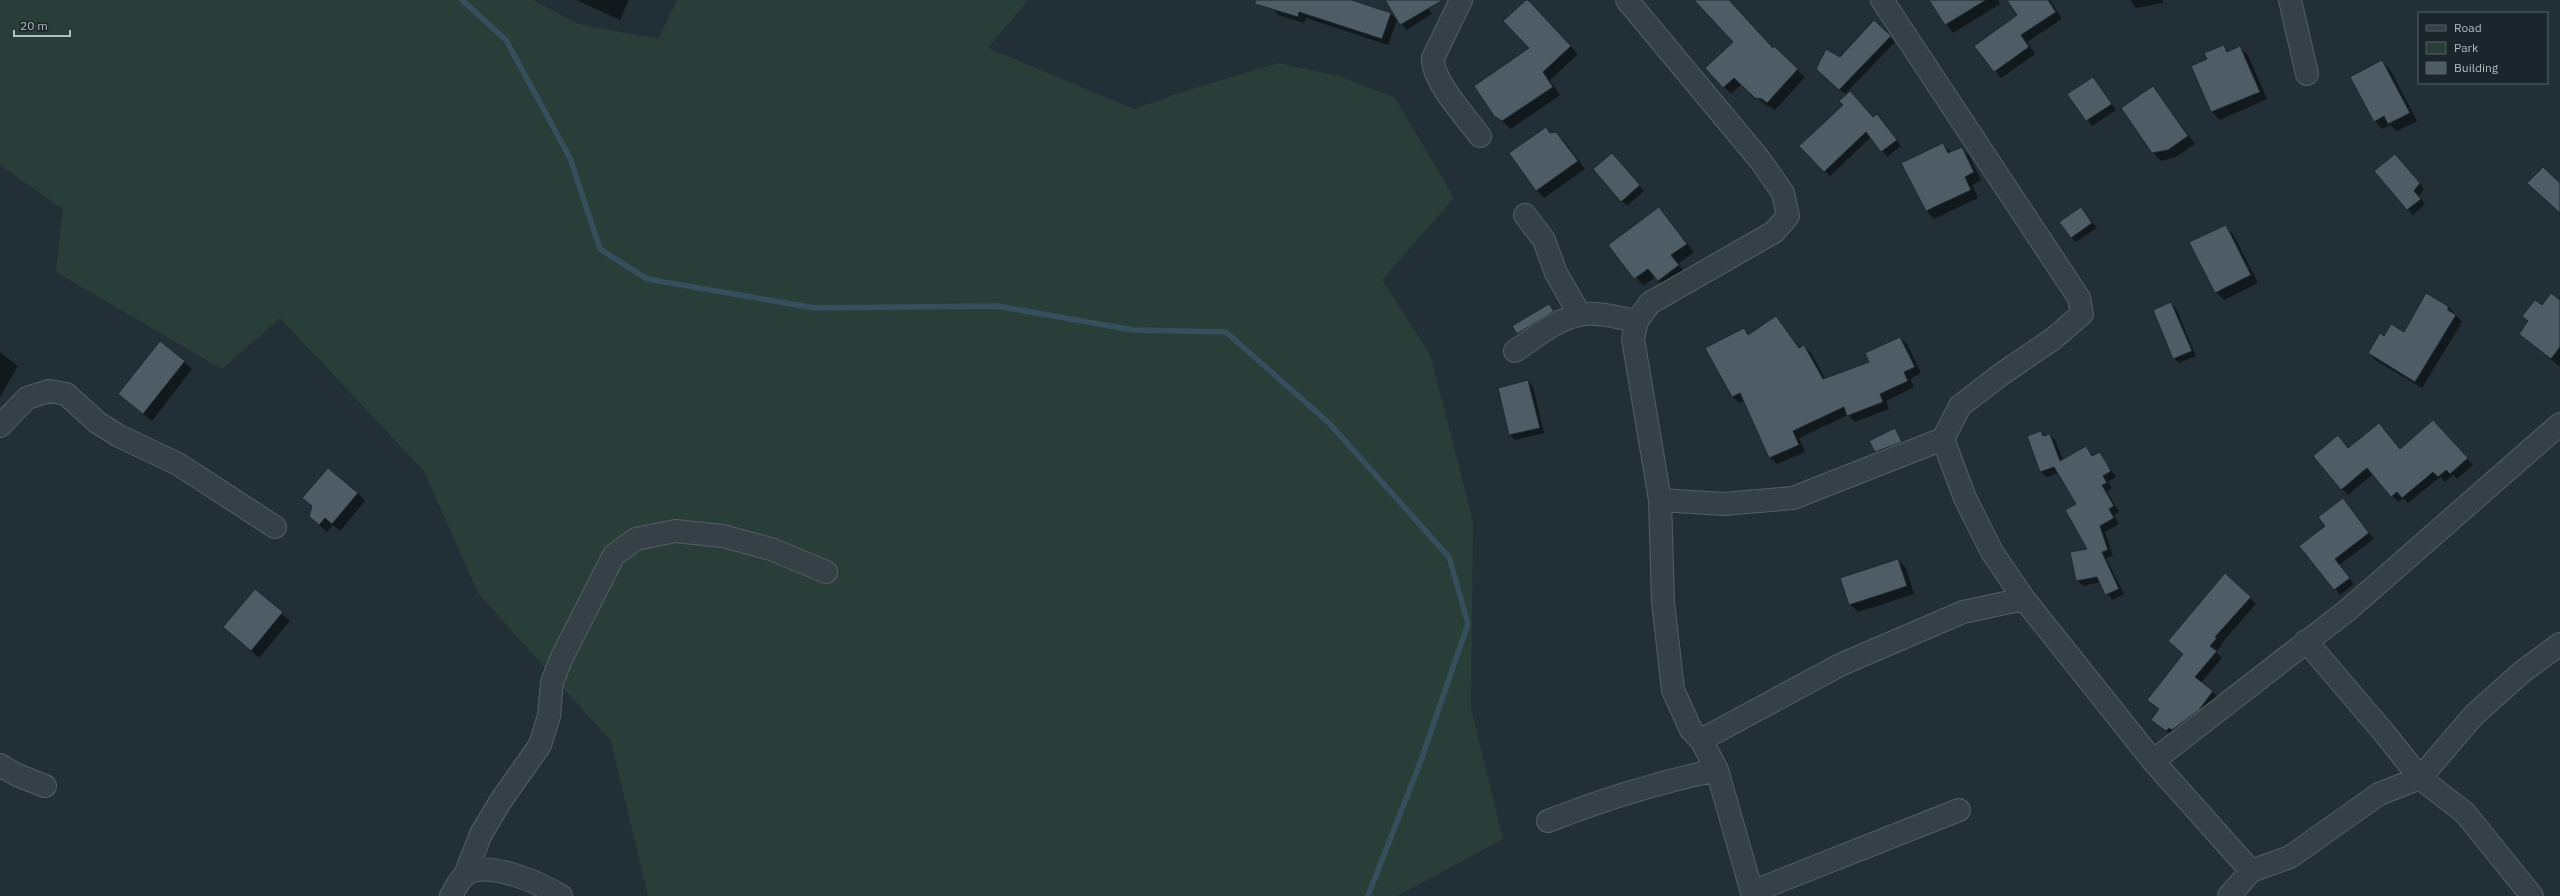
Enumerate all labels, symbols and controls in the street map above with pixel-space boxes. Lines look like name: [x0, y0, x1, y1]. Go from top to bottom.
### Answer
scale bar: [14, 12, 70, 38]
legend: [2418, 12, 2548, 84]
text: 20 m: [20, 18, 48, 33]
text: Road: [2454, 20, 2482, 35]
text: Park: [2454, 40, 2479, 55]
text: Building: [2454, 60, 2499, 75]

